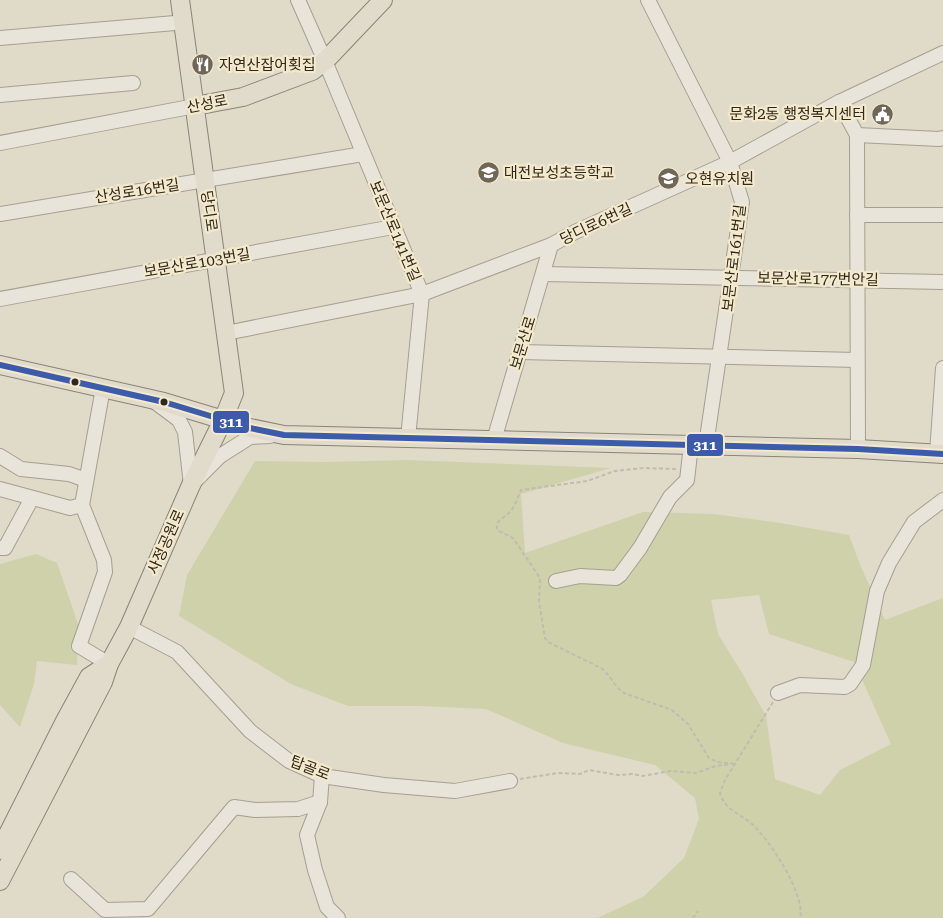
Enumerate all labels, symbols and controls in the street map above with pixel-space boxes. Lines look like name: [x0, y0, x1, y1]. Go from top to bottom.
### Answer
restaurant icon: 자연산잡어횟집: [191, 53, 215, 77]
place label: 자연산잡어횟집: [219, 56, 316, 74]
street label: 산성로: [185, 91, 229, 117]
public building icon: 문화2동 행정복지센터: [870, 102, 894, 126]
place label: 문화2동 행정복지센터: [730, 105, 866, 123]
school or university icon: 대전보성초등학교: [476, 161, 500, 185]
place label: 대전보성초등학교: [504, 164, 614, 182]
school or university icon: 오현유치원: [657, 167, 681, 191]
place label: 오현유치원: [685, 170, 754, 188]
street label: 산성로16번길: [93, 175, 181, 207]
street label: 보문산로141번길: [366, 178, 424, 284]
street label: 당디로: [197, 189, 221, 233]
street label: 당디로6번길: [557, 199, 635, 249]
street label: 보문산로161번길: [718, 203, 750, 313]
street label: 보문산로103번길: [142, 245, 252, 281]
street label: 보문산로177번안길: [757, 269, 879, 289]
street label: 보문산로: [506, 314, 540, 372]
unlabelled marker: [70, 377, 80, 387]
unlabelled marker: [159, 397, 169, 407]
line badge: 311: [212, 410, 250, 434]
text: 311: [219, 414, 243, 430]
line badge: 311: [686, 433, 724, 457]
text: 311: [693, 437, 717, 453]
street label: 사정공원로: [144, 507, 188, 577]
street label: 탑골로: [287, 752, 333, 784]

